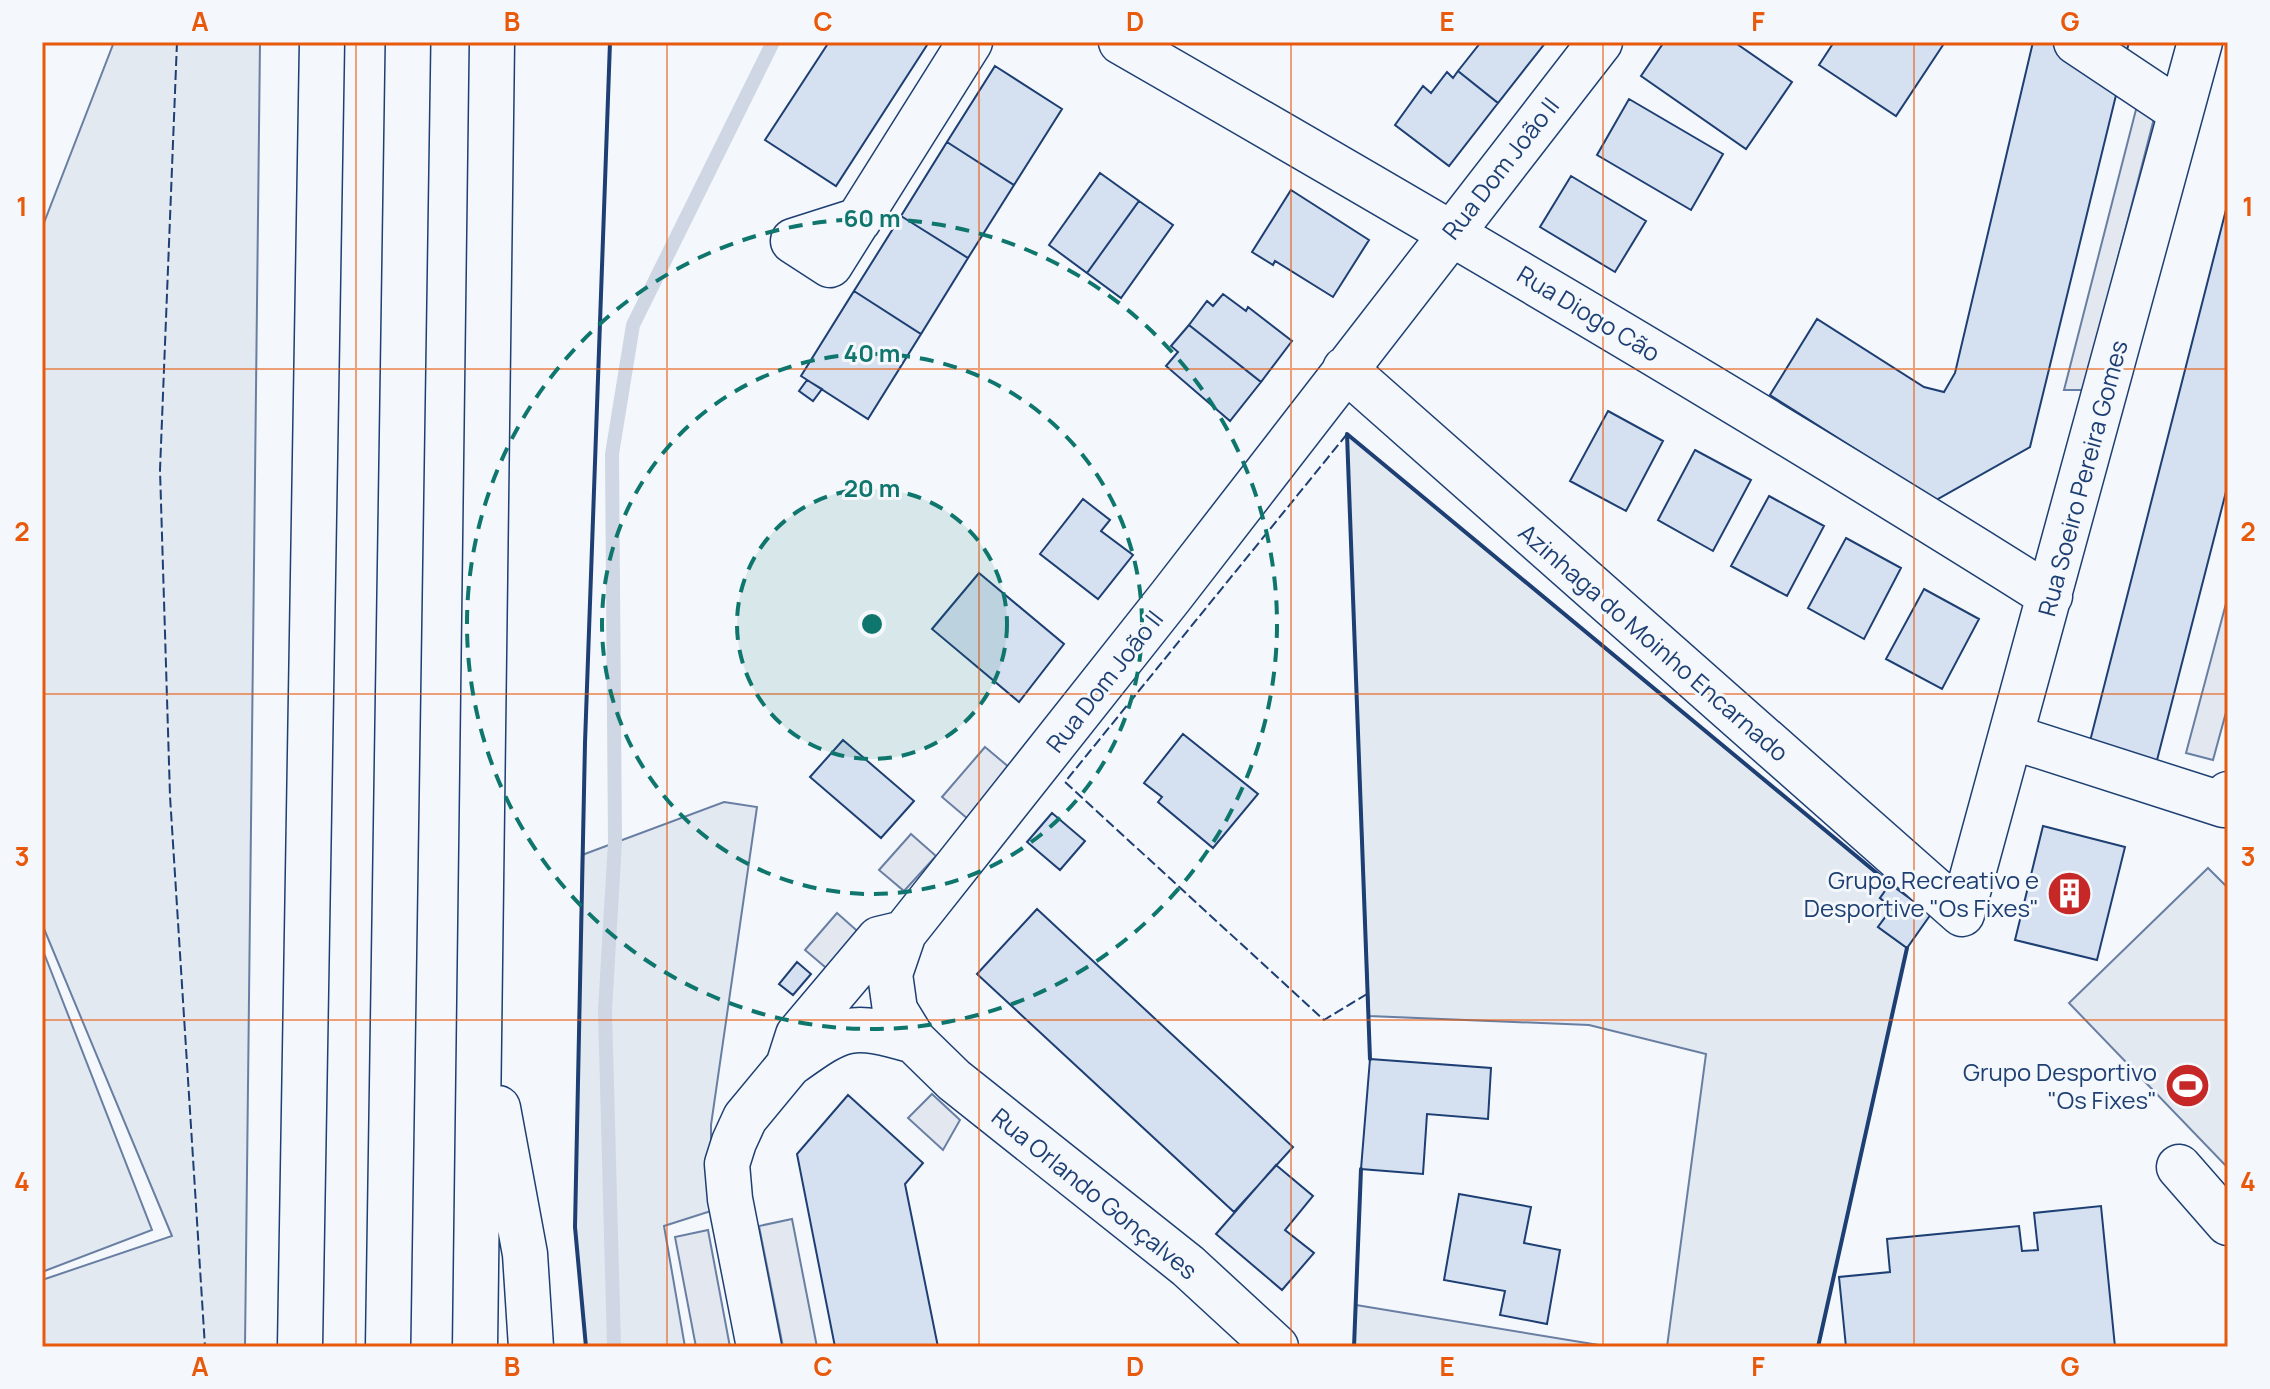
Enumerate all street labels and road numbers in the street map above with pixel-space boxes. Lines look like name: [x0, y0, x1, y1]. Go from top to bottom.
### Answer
street label: Rua Dom João II: [1434, 90, 1566, 246]
street label: Rua Diogo Cão: [1511, 257, 1667, 369]
street label: Rua Soeiro Pereira Gomes: [2029, 336, 2135, 620]
street label: Azinhaga do Moinho Encarnado: [1512, 516, 1796, 768]
street label: Rua Dom João II: [1038, 603, 1170, 759]
street label: Rua Orlando Gonçalves: [985, 1100, 1205, 1286]

